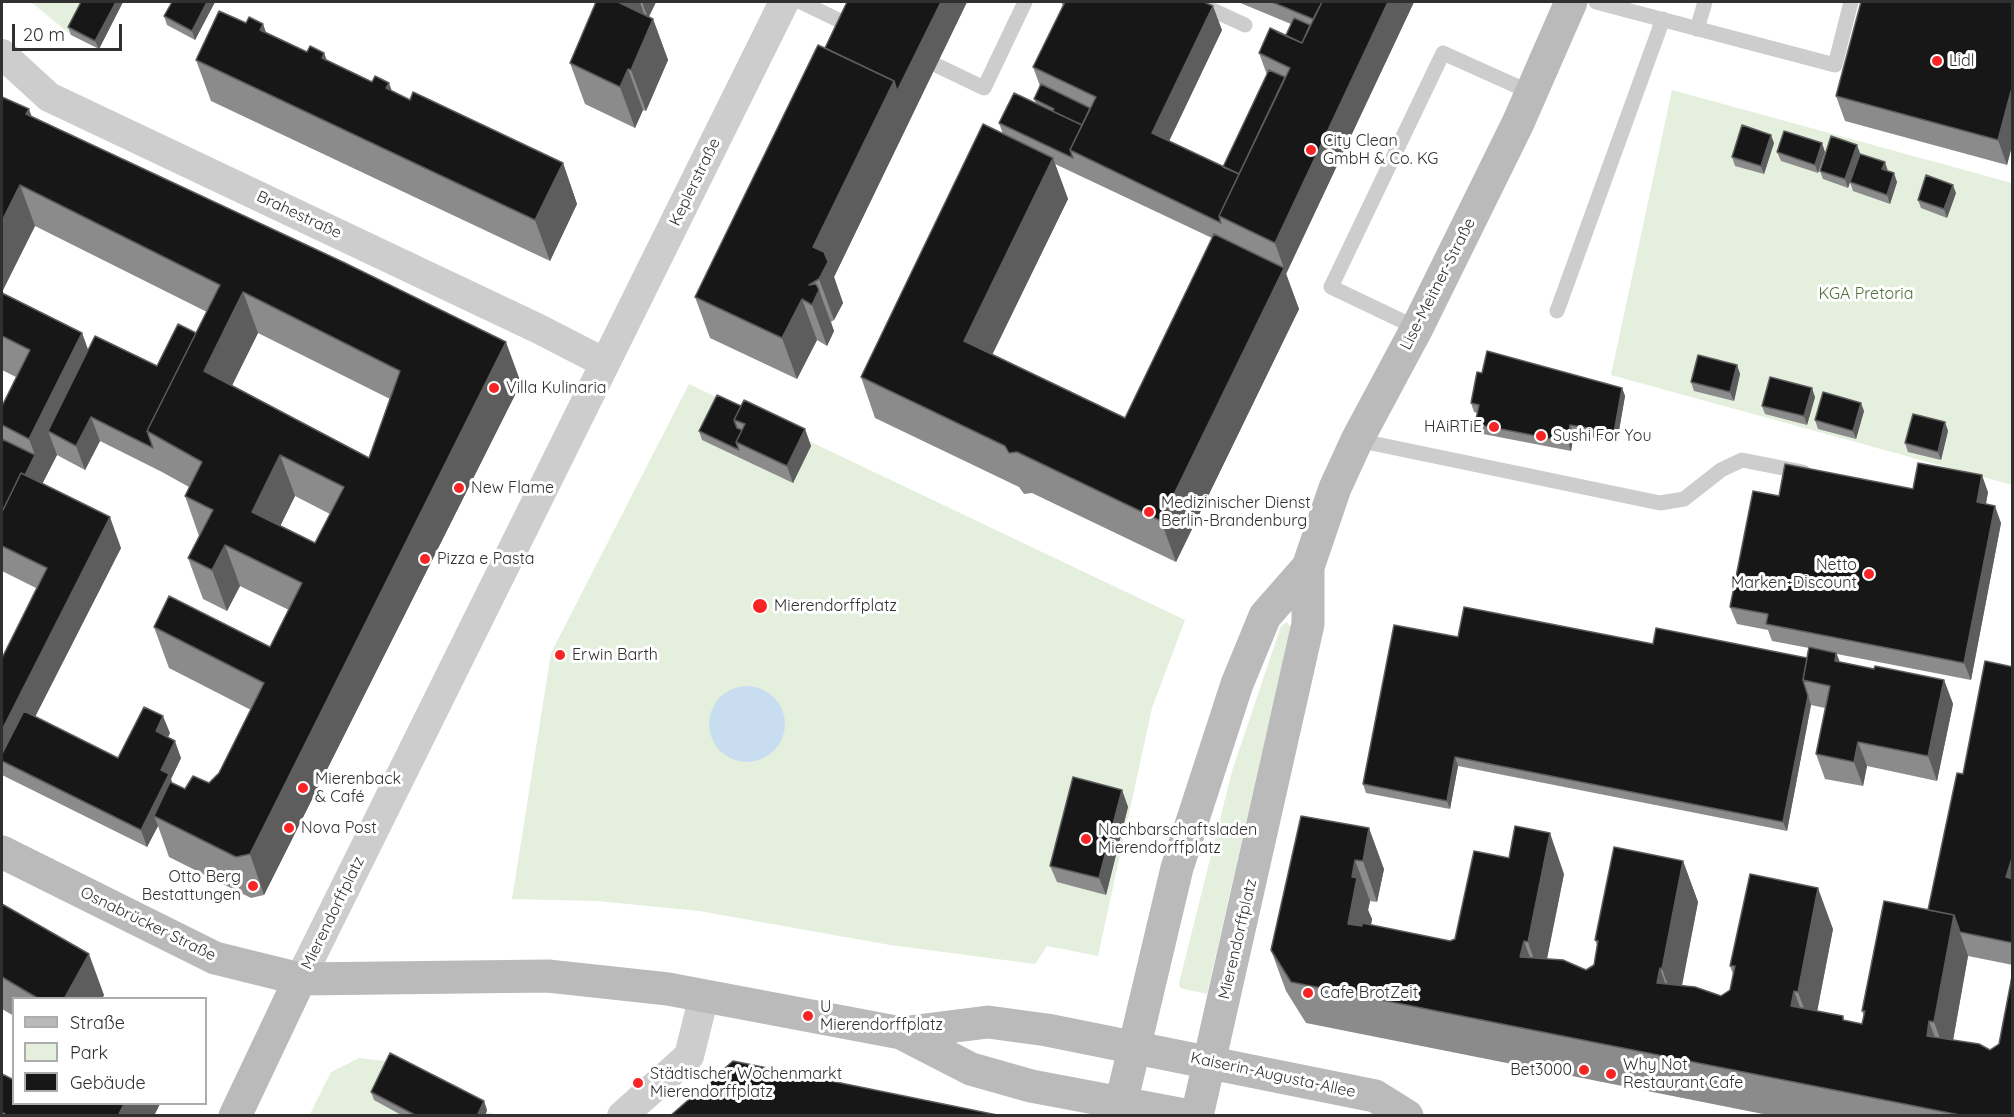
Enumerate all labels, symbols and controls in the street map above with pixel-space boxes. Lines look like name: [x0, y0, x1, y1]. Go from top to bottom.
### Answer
scale bar: [15, 12, 124, 50]
text: 20 m: [23, 23, 65, 46]
place label: Lidl: [1949, 51, 1974, 71]
marker: Lidl: [1930, 54, 1944, 68]
place label: City Clean GmbH & Co. KG: [1323, 131, 1438, 169]
street label: Keplerstraße: [665, 135, 725, 229]
marker: City Clean GmbH & Co. KG: [1304, 143, 1318, 157]
street label: Brahestraße: [253, 187, 345, 243]
street label: Lise-Meitner-Straße: [1396, 215, 1480, 353]
park label: KGA Pretoria: [1819, 284, 1913, 304]
place label: Villa Kulinaria: [506, 378, 607, 398]
marker: Villa Kulinaria: [487, 381, 501, 395]
place label: HAiRTiE: [1424, 417, 1482, 437]
marker: HAiRTiE: [1487, 420, 1501, 434]
place label: Sushi For You: [1553, 426, 1652, 446]
marker: Sushi For You: [1534, 429, 1548, 443]
place label: New Flame: [471, 478, 554, 498]
marker: New Flame: [452, 481, 466, 495]
place label: Medizinischer Dienst Berlin-Brandenburg: [1161, 493, 1311, 531]
marker: Medizinischer Dienst Berlin-Brandenburg: [1142, 505, 1156, 519]
place label: Pizza e Pasta: [437, 549, 535, 569]
marker: Pizza e Pasta: [418, 552, 432, 566]
place label: Netto Marken-Discount: [1731, 555, 1857, 593]
marker: Netto Marken-Discount: [1862, 567, 1876, 581]
place label: Mierendorffplatz: [774, 596, 897, 616]
marker: Mierendorffplatz: [751, 597, 769, 615]
place label: Erwin Barth: [572, 645, 658, 665]
marker: Erwin Barth: [553, 648, 567, 662]
place label: Mierenback & Café: [315, 769, 401, 807]
marker: Mierenback & Café: [296, 781, 310, 795]
place label: Nova Post: [301, 818, 377, 838]
place label: Nachbarschaftsladen Mierendorffplatz: [1098, 820, 1257, 858]
marker: Nova Post: [282, 821, 296, 835]
marker: Nachbarschaftsladen Mierendorffplatz: [1079, 832, 1093, 846]
street label: Mierendorffplatz: [297, 854, 369, 972]
place label: Otto Berg Bestattungen: [142, 867, 241, 905]
street label: Mierendorffplatz: [1215, 877, 1261, 1001]
marker: Otto Berg Bestattungen: [246, 879, 260, 893]
street label: Osnabrücker Straße: [77, 883, 219, 965]
place label: Cafe BrotZeit: [1320, 983, 1418, 1003]
marker: Cafe BrotZeit: [1301, 986, 1315, 1000]
legend: [12, 997, 207, 1105]
place label: U Mierendorffplatz: [820, 997, 943, 1035]
marker: U Mierendorffplatz: [801, 1009, 815, 1023]
text: Straße: [70, 1011, 125, 1034]
text: Park: [70, 1041, 108, 1064]
street label: Kaiserin-Augusta-Allee: [1189, 1048, 1357, 1102]
place label: Why Not Restaurant Cafe: [1623, 1055, 1743, 1093]
place label: Bet3000: [1510, 1060, 1572, 1080]
marker: Bet3000: [1577, 1063, 1591, 1077]
place label: Städtischer Wochenmarkt Mierendorffplatz: [650, 1064, 842, 1102]
marker: Why Not Restaurant Cafe: [1604, 1067, 1618, 1081]
text: Gebäude: [70, 1071, 146, 1094]
marker: Städtischer Wochenmarkt Mierendorffplatz: [631, 1076, 645, 1090]

